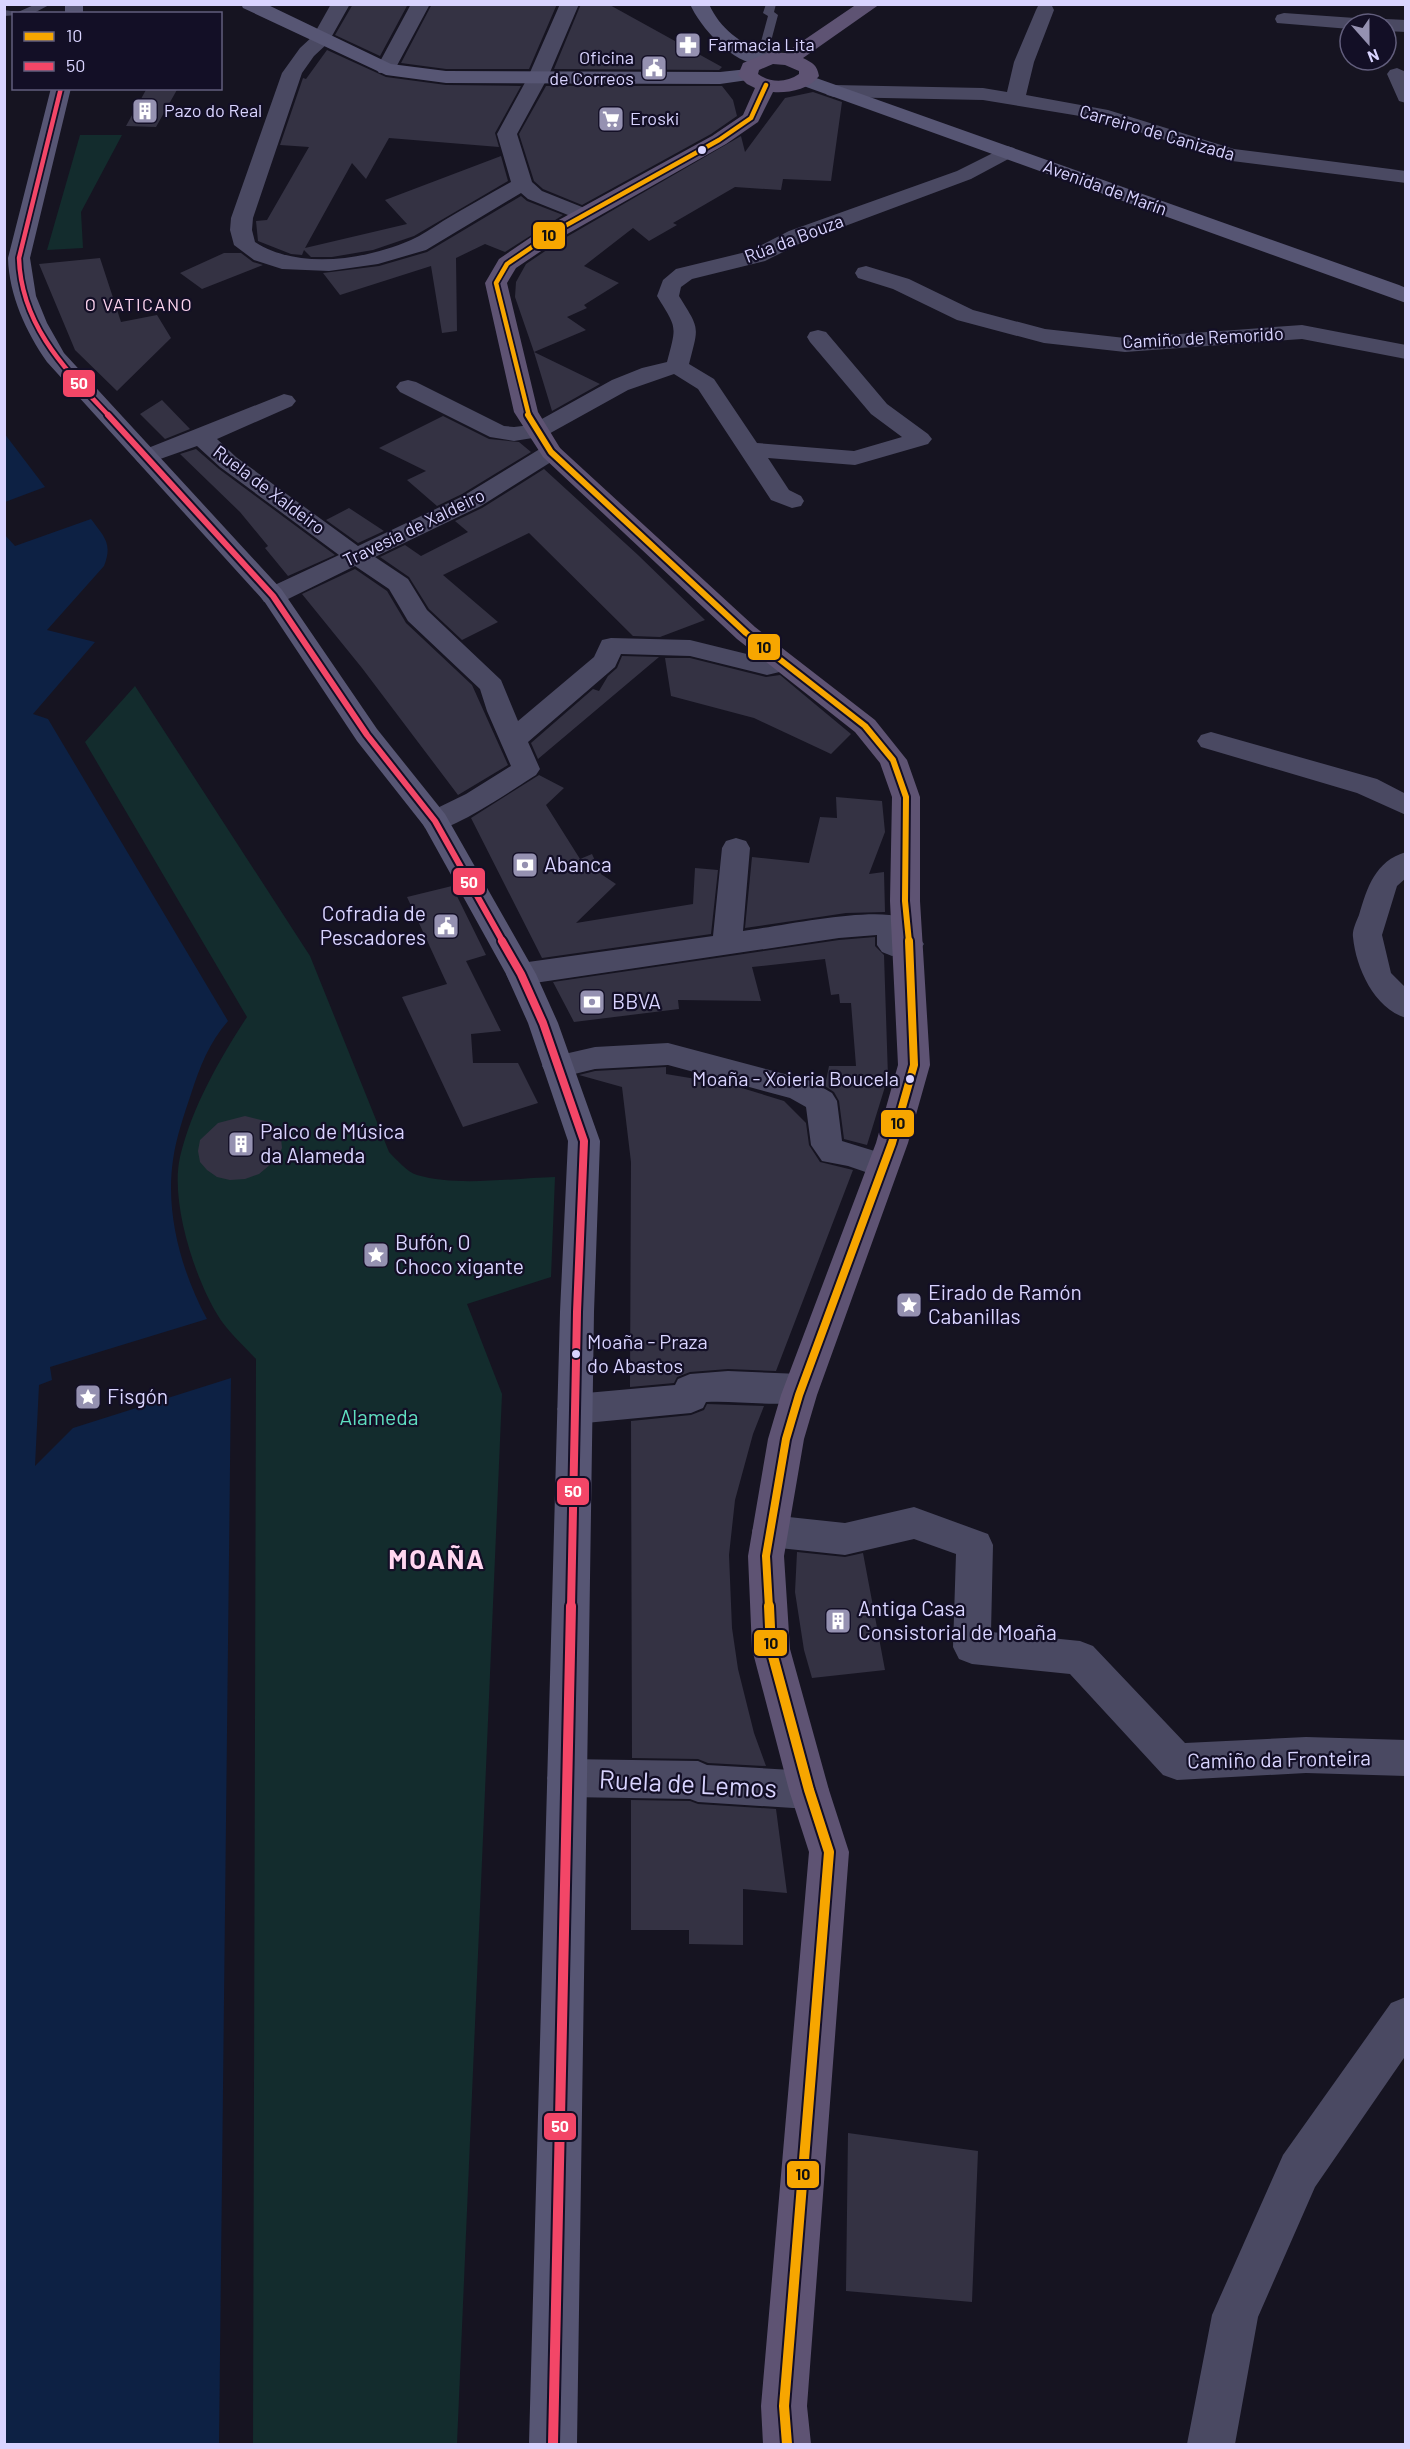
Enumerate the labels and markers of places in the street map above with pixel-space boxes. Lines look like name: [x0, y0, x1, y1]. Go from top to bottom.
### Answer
pharmacy icon: Farmacia Lita: [673, 30, 703, 60]
place label: Farmacia Lita: [708, 33, 815, 55]
place label: Oficina de Correos: [549, 46, 634, 89]
public building icon: Oficina de Correos: [639, 53, 669, 83]
building icon: Pazo do Real: [130, 96, 160, 126]
place label: Pazo do Real: [164, 99, 262, 121]
supermarket icon: Eroski: [596, 104, 626, 134]
place label: Eroski: [630, 107, 679, 129]
unlabelled marker: [696, 144, 708, 156]
bank icon: Abanca: [510, 850, 540, 880]
place label: Abanca: [544, 851, 612, 876]
place label: Cofradia de Pescadores: [320, 900, 426, 949]
public building icon: Cofradia de Pescadores: [431, 911, 461, 941]
bank icon: BBVA: [577, 987, 607, 1017]
place label: BBVA: [612, 988, 661, 1013]
place label: Moaña - Xoieria Boucela: [692, 1066, 899, 1090]
marker: Moaña - Xoieria Boucela: [904, 1073, 916, 1085]
place label: Palco de Música da Alameda: [260, 1118, 405, 1167]
building icon: Palco de Música da Alameda: [226, 1129, 256, 1159]
place label: Bufón, O Choco xigante: [395, 1229, 524, 1278]
place icon: Bufón, O Choco xigante: [361, 1240, 391, 1270]
place label: Eirado de Ramón Cabanillas: [928, 1279, 1082, 1328]
place icon: Eirado de Ramón Cabanillas: [894, 1290, 924, 1320]
place label: Moaña - Praza do Abastos: [587, 1329, 708, 1377]
marker: Moaña - Praza do Abastos: [570, 1348, 582, 1360]
place icon: Fisgón: [73, 1382, 103, 1412]
place label: Fisgón: [107, 1383, 168, 1408]
place label: Antiga Casa Consistorial de Moaña: [858, 1595, 1057, 1644]
building icon: Antiga Casa Consistorial de Moaña: [823, 1606, 853, 1636]

